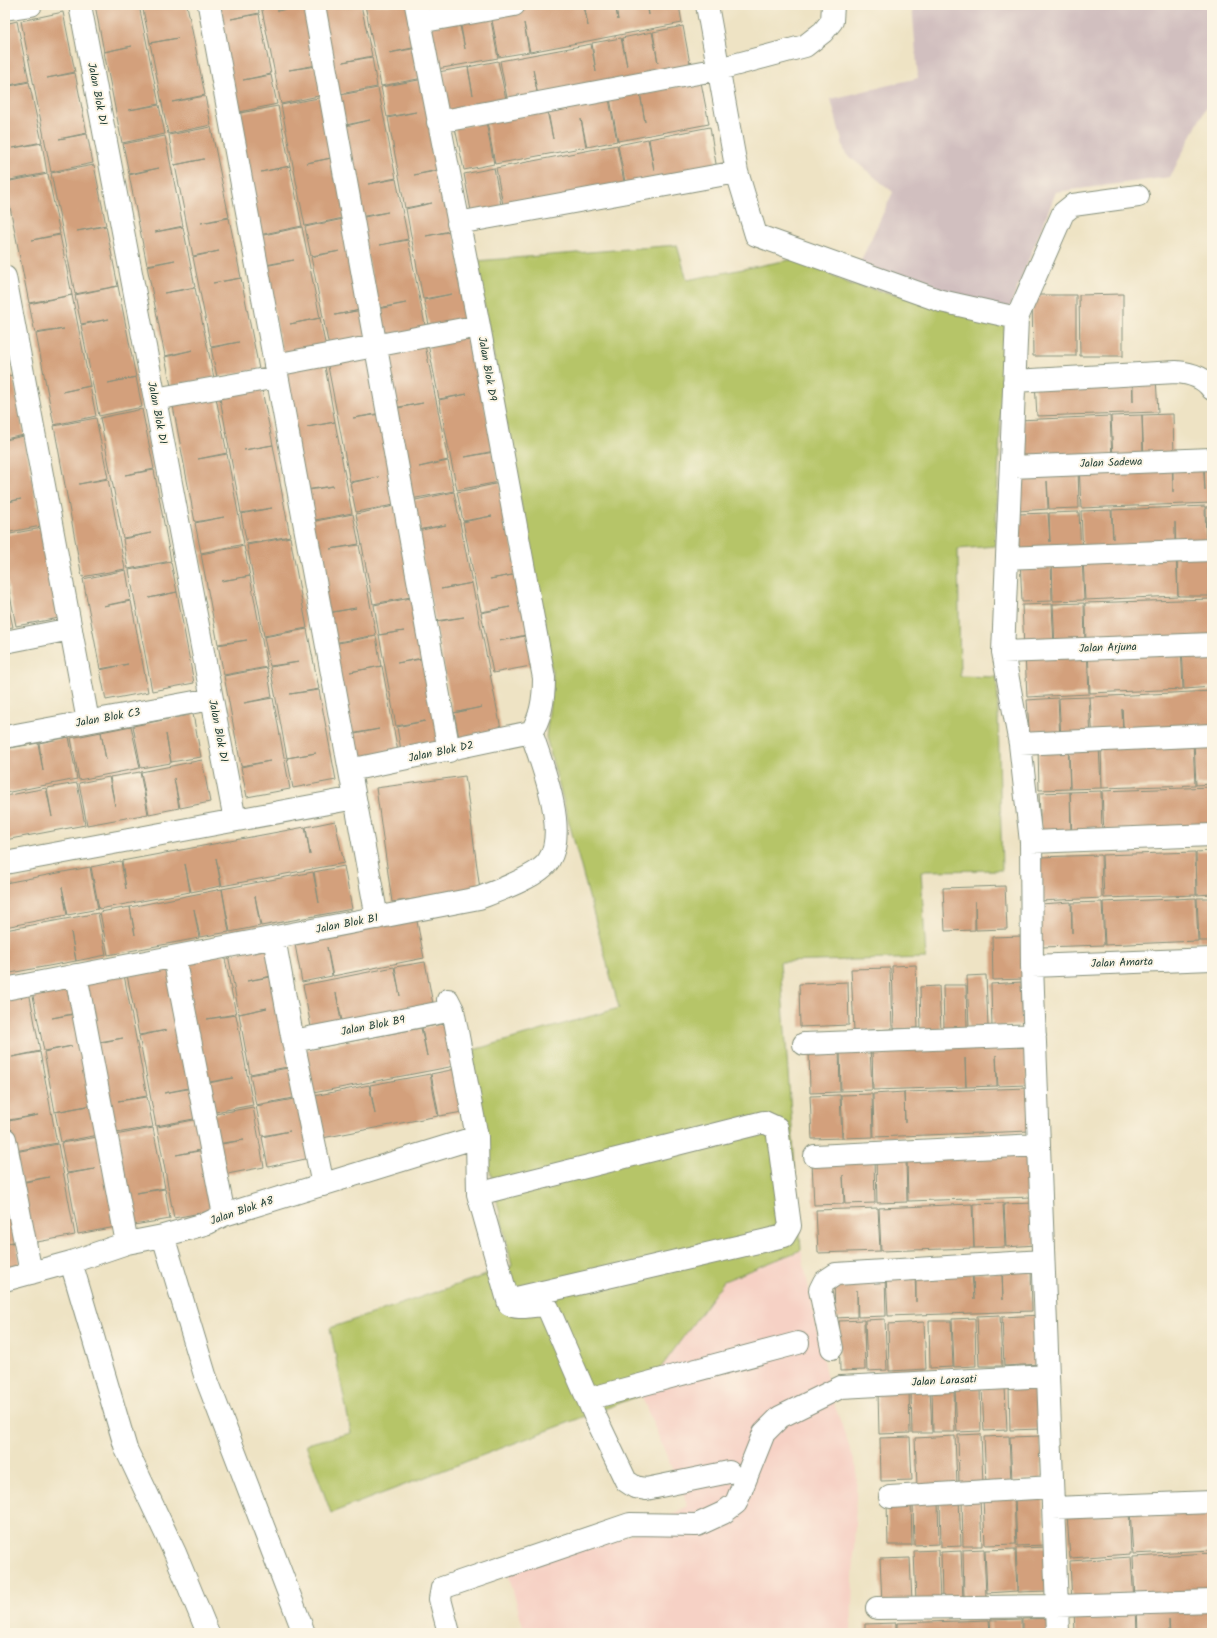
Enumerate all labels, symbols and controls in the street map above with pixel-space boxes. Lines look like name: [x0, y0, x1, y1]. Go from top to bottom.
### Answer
street label: Jalan Blok D1: [82, 61, 112, 127]
street label: Jalan Blok D9: [472, 335, 502, 403]
street label: Jalan Blok D1: [142, 380, 172, 446]
street label: Jalan Sadewa: [1079, 453, 1143, 473]
street label: Jalan Arjuna: [1079, 638, 1137, 658]
street label: Jalan Blok D1: [203, 698, 233, 764]
street label: Jalan Blok C3: [74, 703, 142, 733]
street label: Jalan Blok D2: [407, 736, 475, 768]
street label: Jalan Blok B1: [314, 909, 380, 939]
street label: Jalan Amarta: [1091, 953, 1153, 973]
street label: Jalan Blok B9: [339, 1011, 407, 1041]
street label: Jalan Blok A8: [208, 1192, 276, 1230]
street label: Jalan Larasati: [911, 1370, 977, 1392]

